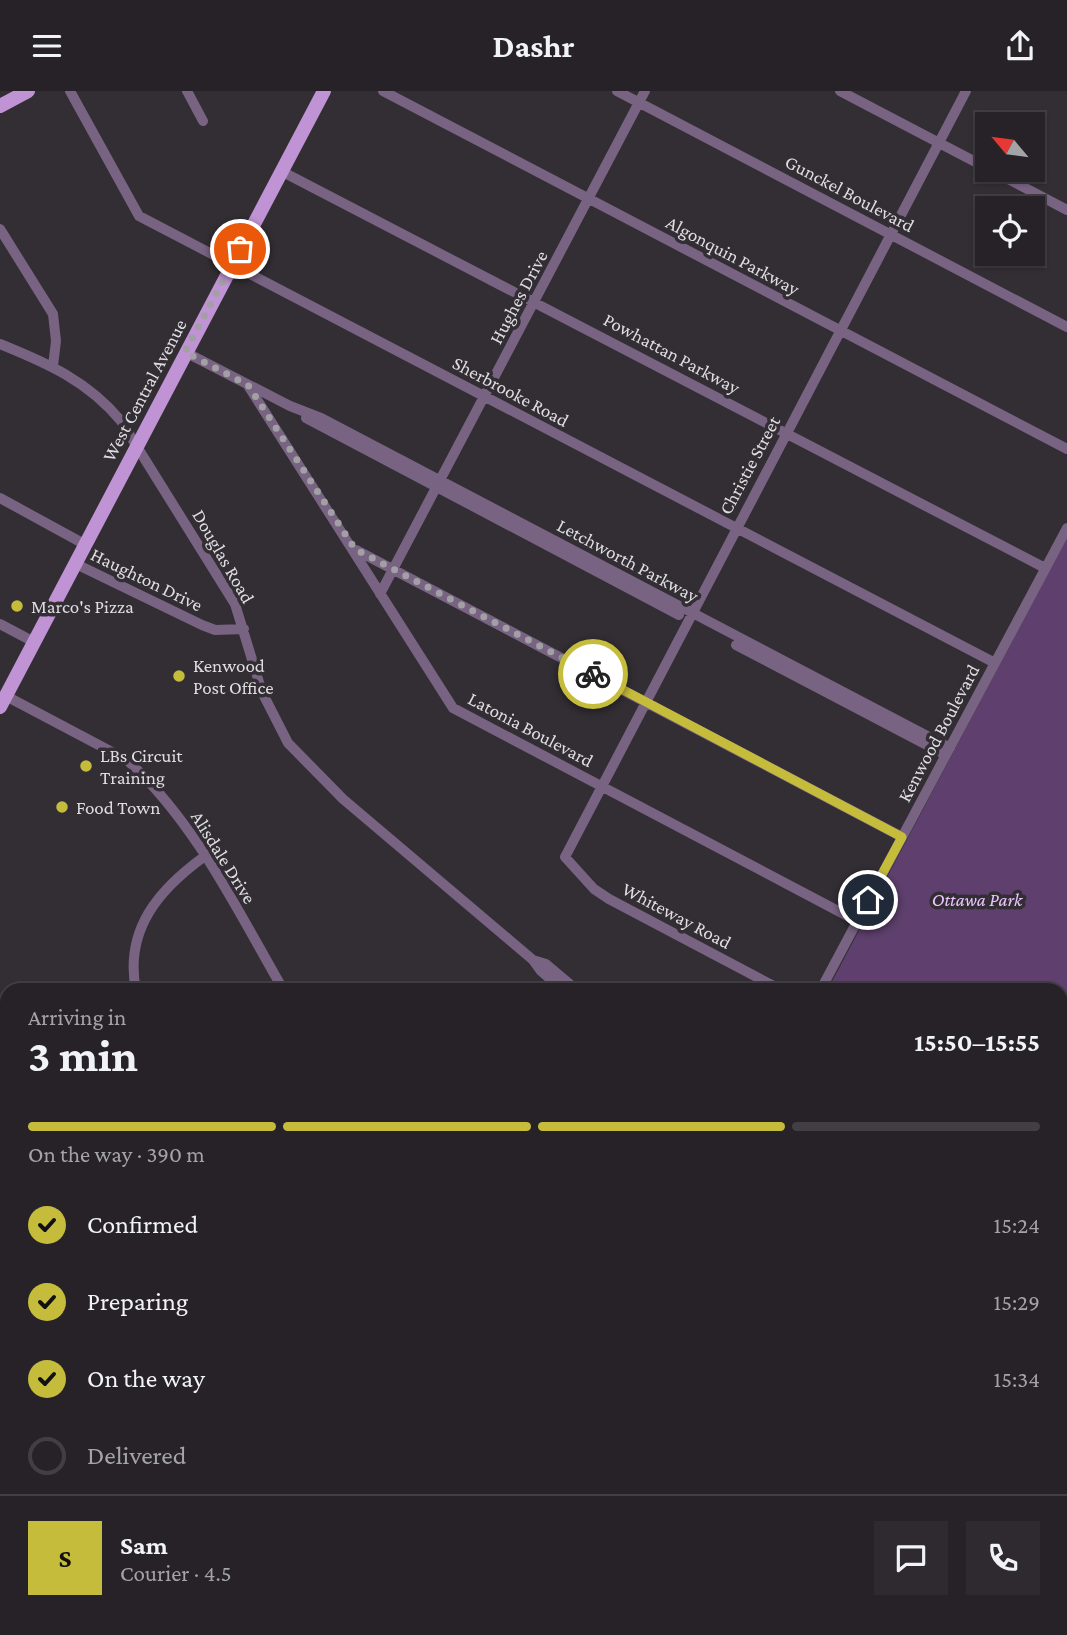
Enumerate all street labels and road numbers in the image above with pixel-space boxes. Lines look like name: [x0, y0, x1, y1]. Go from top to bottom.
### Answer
street label: Gunckel Boulevard: [782, 151, 918, 236]
street label: Algonquin Parkway: [663, 211, 803, 300]
street label: Hughes Drive: [485, 247, 552, 347]
street label: Powhattan Parkway: [600, 309, 744, 398]
street label: West Central Avenue: [98, 316, 191, 465]
street label: Sherbrooke Road: [449, 352, 572, 431]
street label: Christie Street: [715, 412, 784, 518]
street label: Douglas Road: [188, 506, 259, 607]
street label: Letchworth Parkway: [554, 514, 702, 607]
street label: Haughton Drive: [88, 543, 206, 615]
street label: Kenwood Boulevard: [893, 661, 983, 805]
street label: Latonia Boulevard: [465, 688, 597, 771]
street label: Alisdale Drive: [187, 807, 260, 907]
street label: Whiteway Road: [619, 878, 735, 953]

